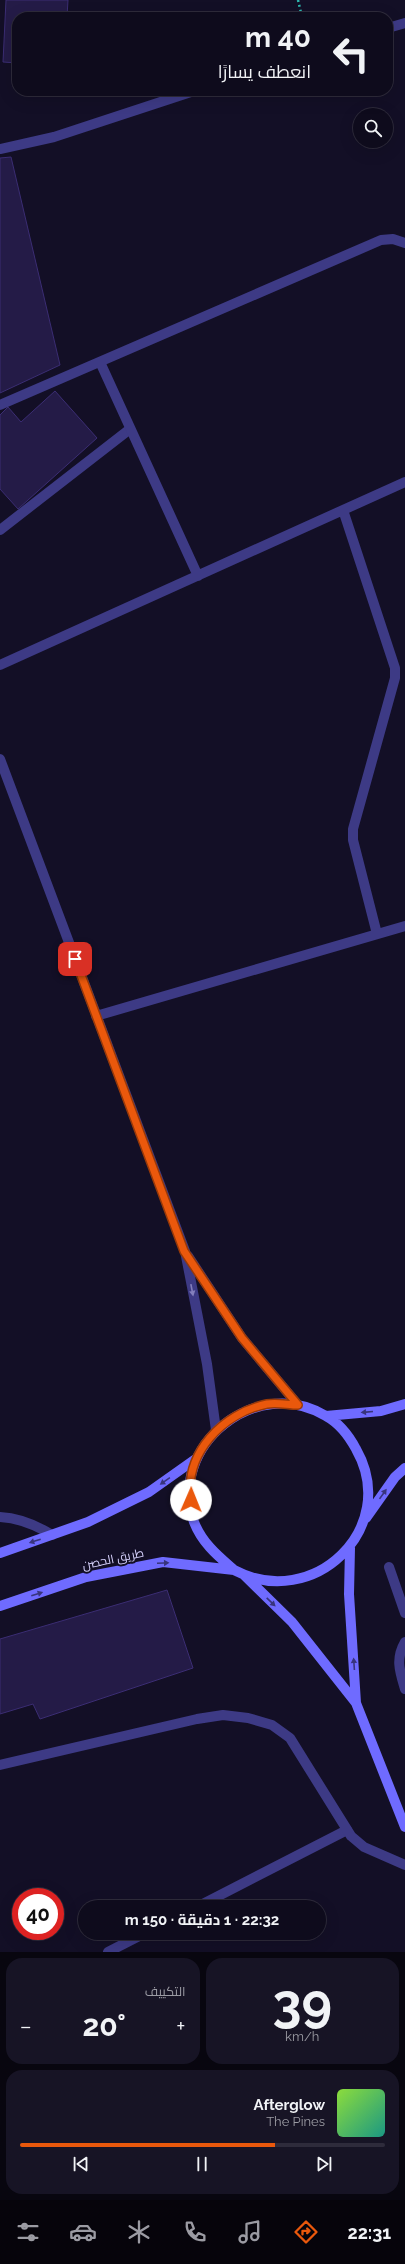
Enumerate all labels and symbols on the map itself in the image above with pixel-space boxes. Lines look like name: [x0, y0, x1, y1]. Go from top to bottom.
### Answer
pin: [58, 942, 92, 976]
one-way arrow: [189, 1284, 195, 1296]
one-way arrow: [361, 1409, 373, 1416]
one-way arrow: [159, 1477, 170, 1485]
position arrow: [170, 1479, 212, 1521]
one-way arrow: [379, 1489, 387, 1499]
one-way arrow: [28, 1538, 40, 1544]
street label: طريق الحصن: [81, 1546, 145, 1572]
one-way arrow: [157, 1560, 169, 1567]
one-way arrow: [31, 1590, 43, 1596]
one-way arrow: [266, 1597, 276, 1607]
one-way arrow: [350, 1658, 357, 1670]
speed limit sign: 40: [12, 1888, 64, 1940]

